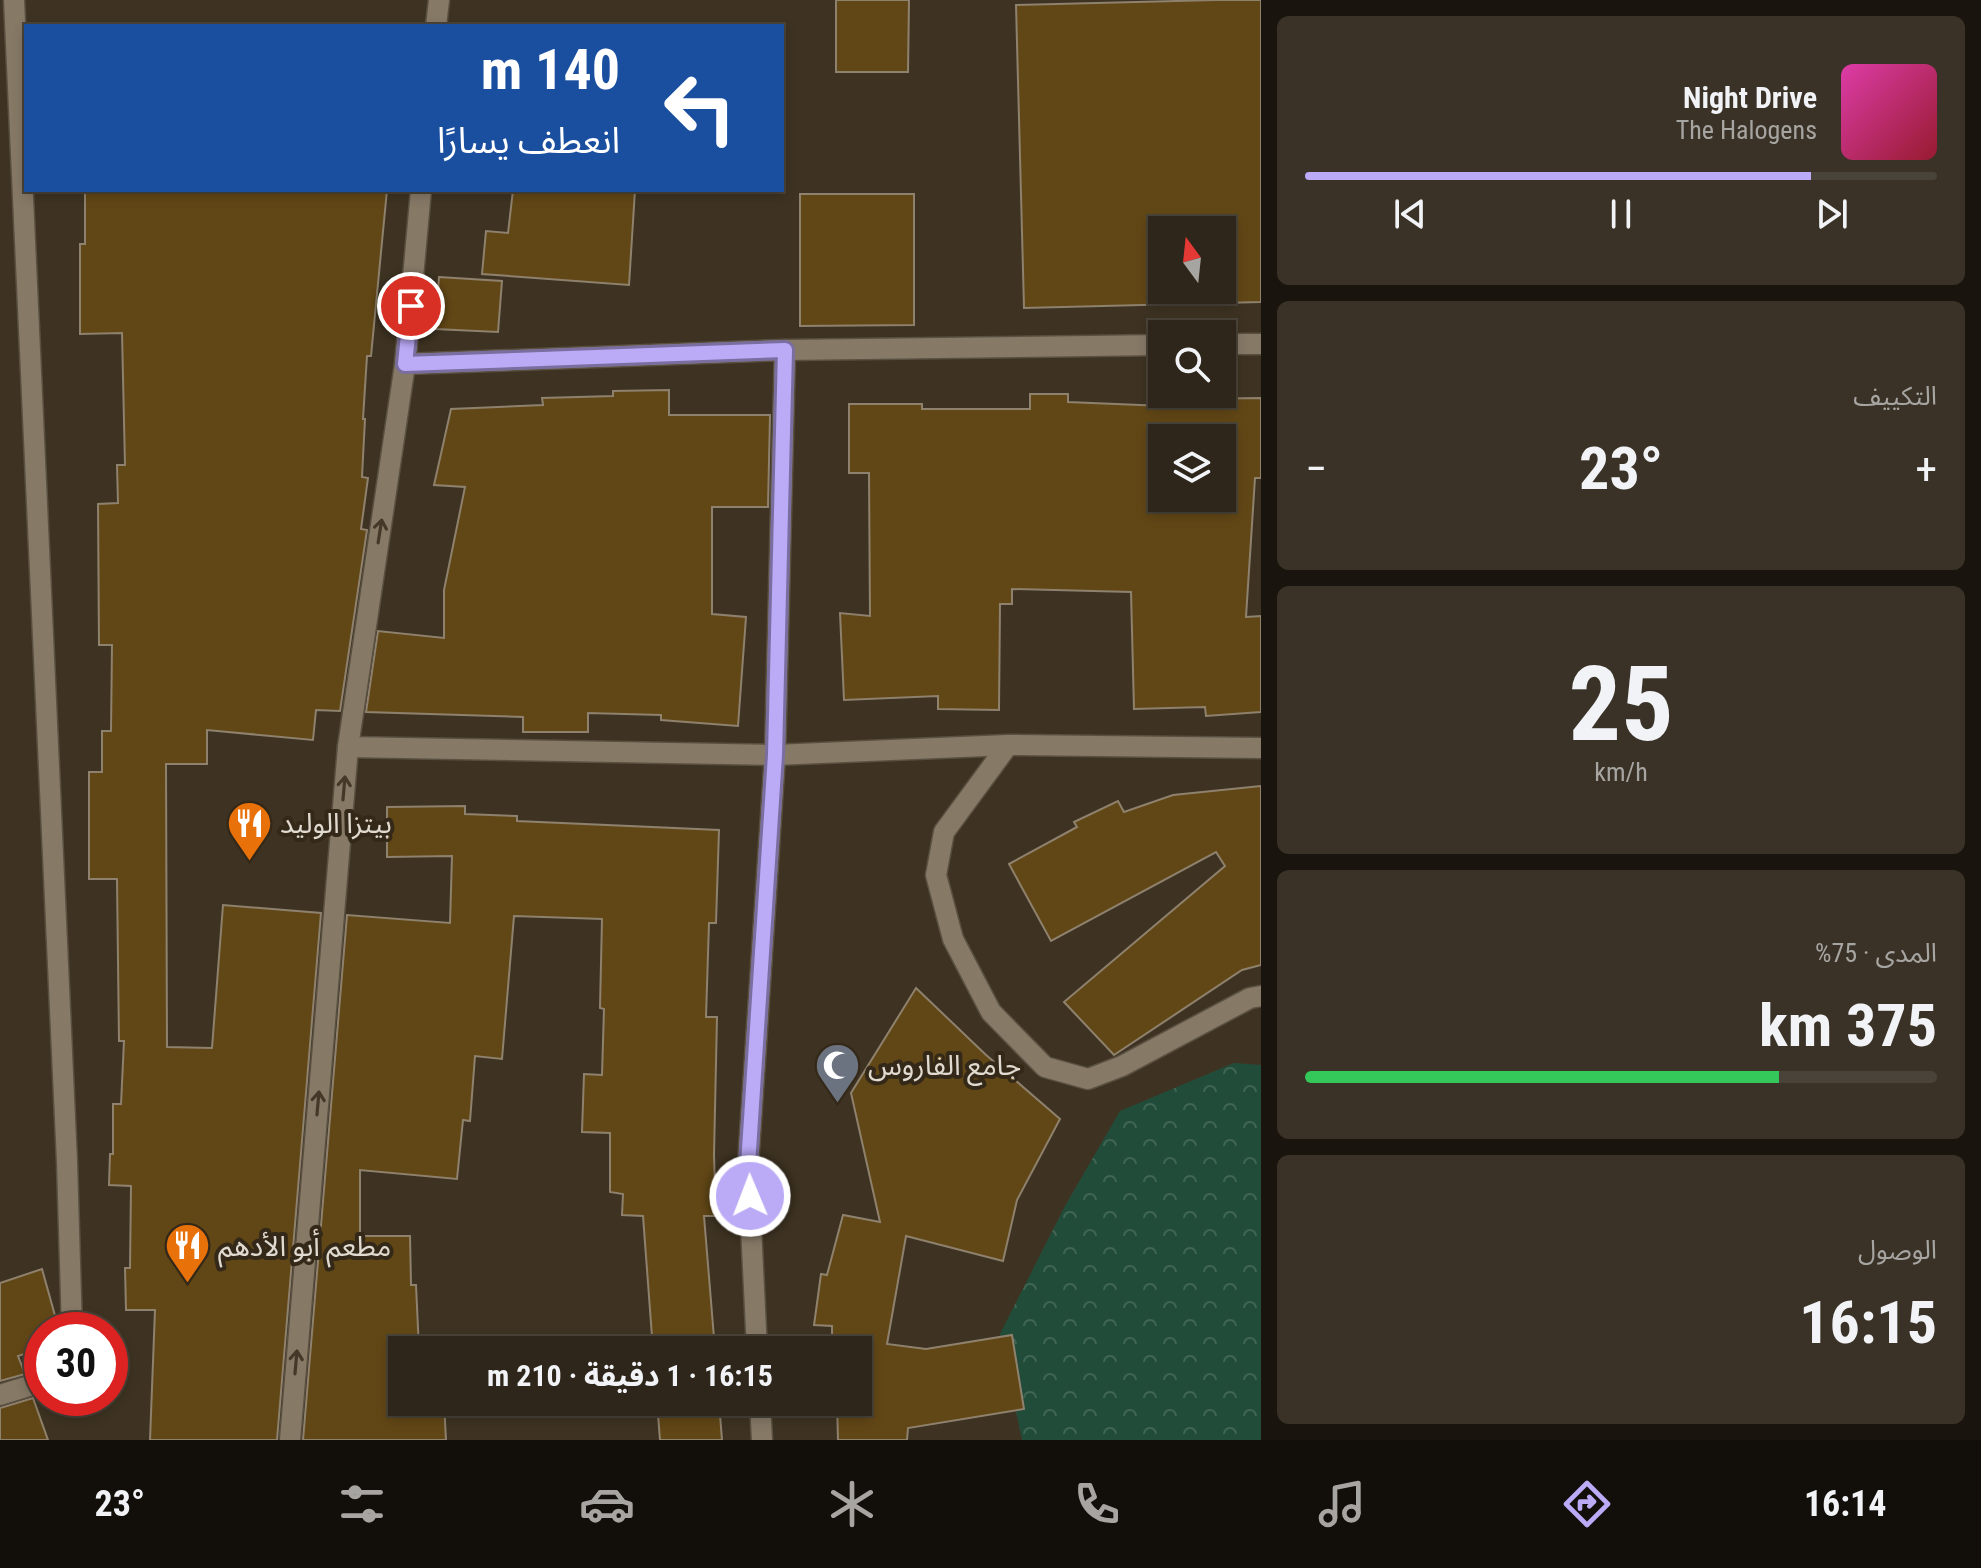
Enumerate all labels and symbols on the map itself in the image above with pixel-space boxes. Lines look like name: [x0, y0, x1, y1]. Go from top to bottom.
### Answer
north arrow: [1148, 216, 1236, 304]
pin: [377, 272, 445, 340]
one-way arrow: [373, 519, 388, 544]
one-way arrow: [337, 775, 352, 802]
restaurant icon: بيتزا الوليد: [225, 799, 273, 862]
place label: بيتزا الوليد: [280, 807, 392, 840]
mosque icon: جامع الفاروس: [813, 1041, 861, 1104]
place label: جامع الفاروس: [868, 1049, 1021, 1086]
one-way arrow: [311, 1090, 326, 1117]
position arrow: [708, 1154, 792, 1238]
restaurant icon: مطعم أبو الأدهم: [163, 1222, 211, 1285]
place label: مطعم أبو الأدهم: [218, 1228, 391, 1268]
speed limit sign: 30: [24, 1312, 128, 1416]
one-way arrow: [289, 1349, 304, 1376]

